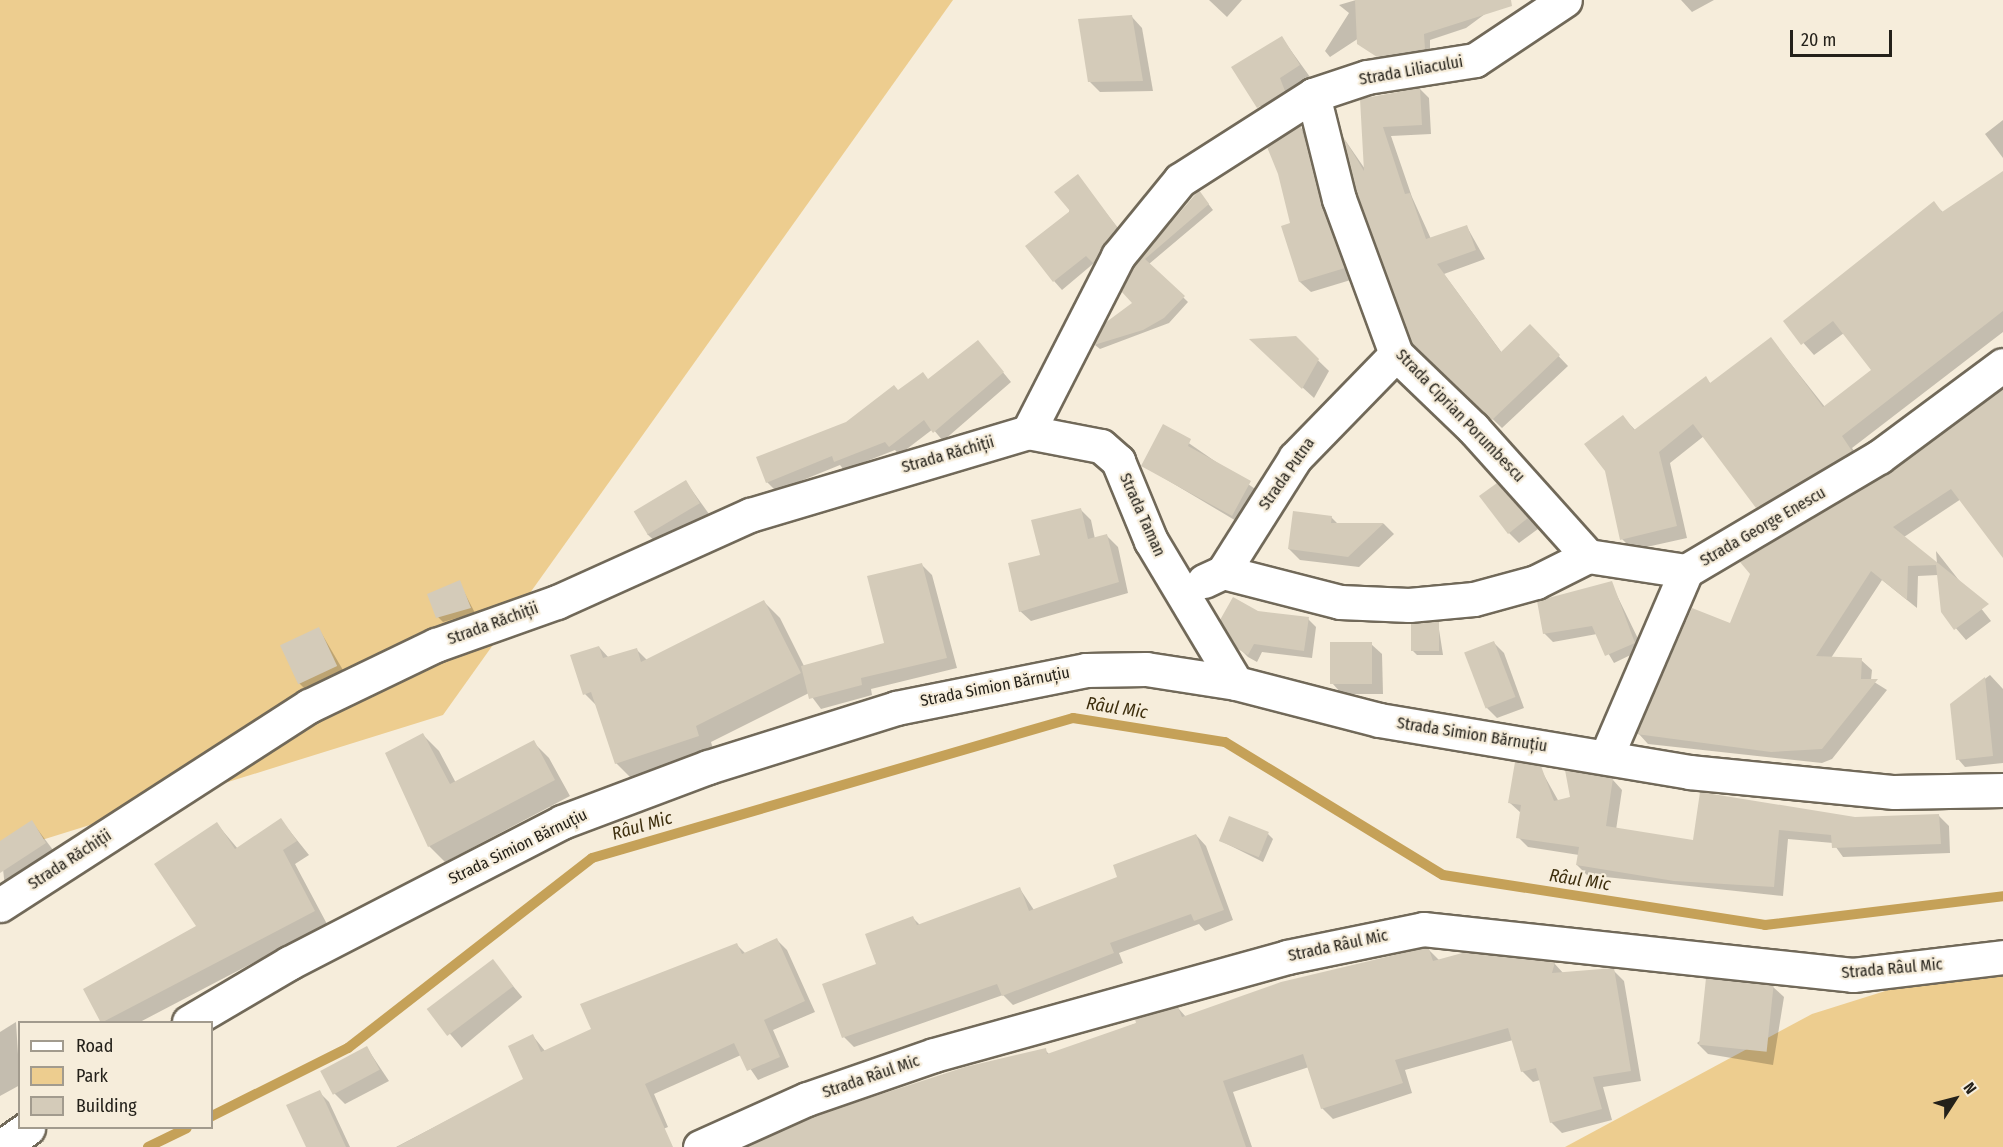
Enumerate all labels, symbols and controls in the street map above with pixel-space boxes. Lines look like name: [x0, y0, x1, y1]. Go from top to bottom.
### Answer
scale bar: [1793, 18, 1895, 56]
text: 20 m: [1801, 29, 1836, 51]
street label: Strada Liliacului: [1358, 52, 1464, 90]
street label: Strada Ciprian Porumbescu: [1391, 345, 1529, 487]
street label: Strada Răchiții: [900, 433, 996, 477]
street label: Strada Putna: [1255, 434, 1319, 514]
street label: Strada Taman: [1115, 470, 1169, 560]
street label: Strada George Enescu: [1697, 483, 1829, 571]
street label: Strada Răchiții: [445, 599, 541, 649]
street label: Strada Simion Bărnuțiu: [919, 663, 1071, 711]
water label: Râul Mic: [1085, 692, 1149, 724]
street label: Strada Simion Bărnuțiu: [1396, 714, 1548, 756]
street label: Strada Simion Bărnuțiu: [446, 805, 590, 889]
water label: Râul Mic: [609, 807, 675, 845]
street label: Strada Răchiții: [25, 826, 115, 894]
water label: Râul Mic: [1548, 864, 1612, 896]
street label: Strada Râul Mic: [1286, 926, 1390, 966]
street label: Strada Râul Mic: [1841, 955, 1943, 983]
legend: [18, 1021, 213, 1129]
text: Road: [76, 1035, 113, 1057]
street label: Strada Râul Mic: [820, 1051, 922, 1103]
text: Park: [76, 1065, 108, 1087]
north arrow: [1925, 1069, 1985, 1129]
text: N: [1959, 1079, 1980, 1098]
text: Building: [76, 1095, 137, 1117]

